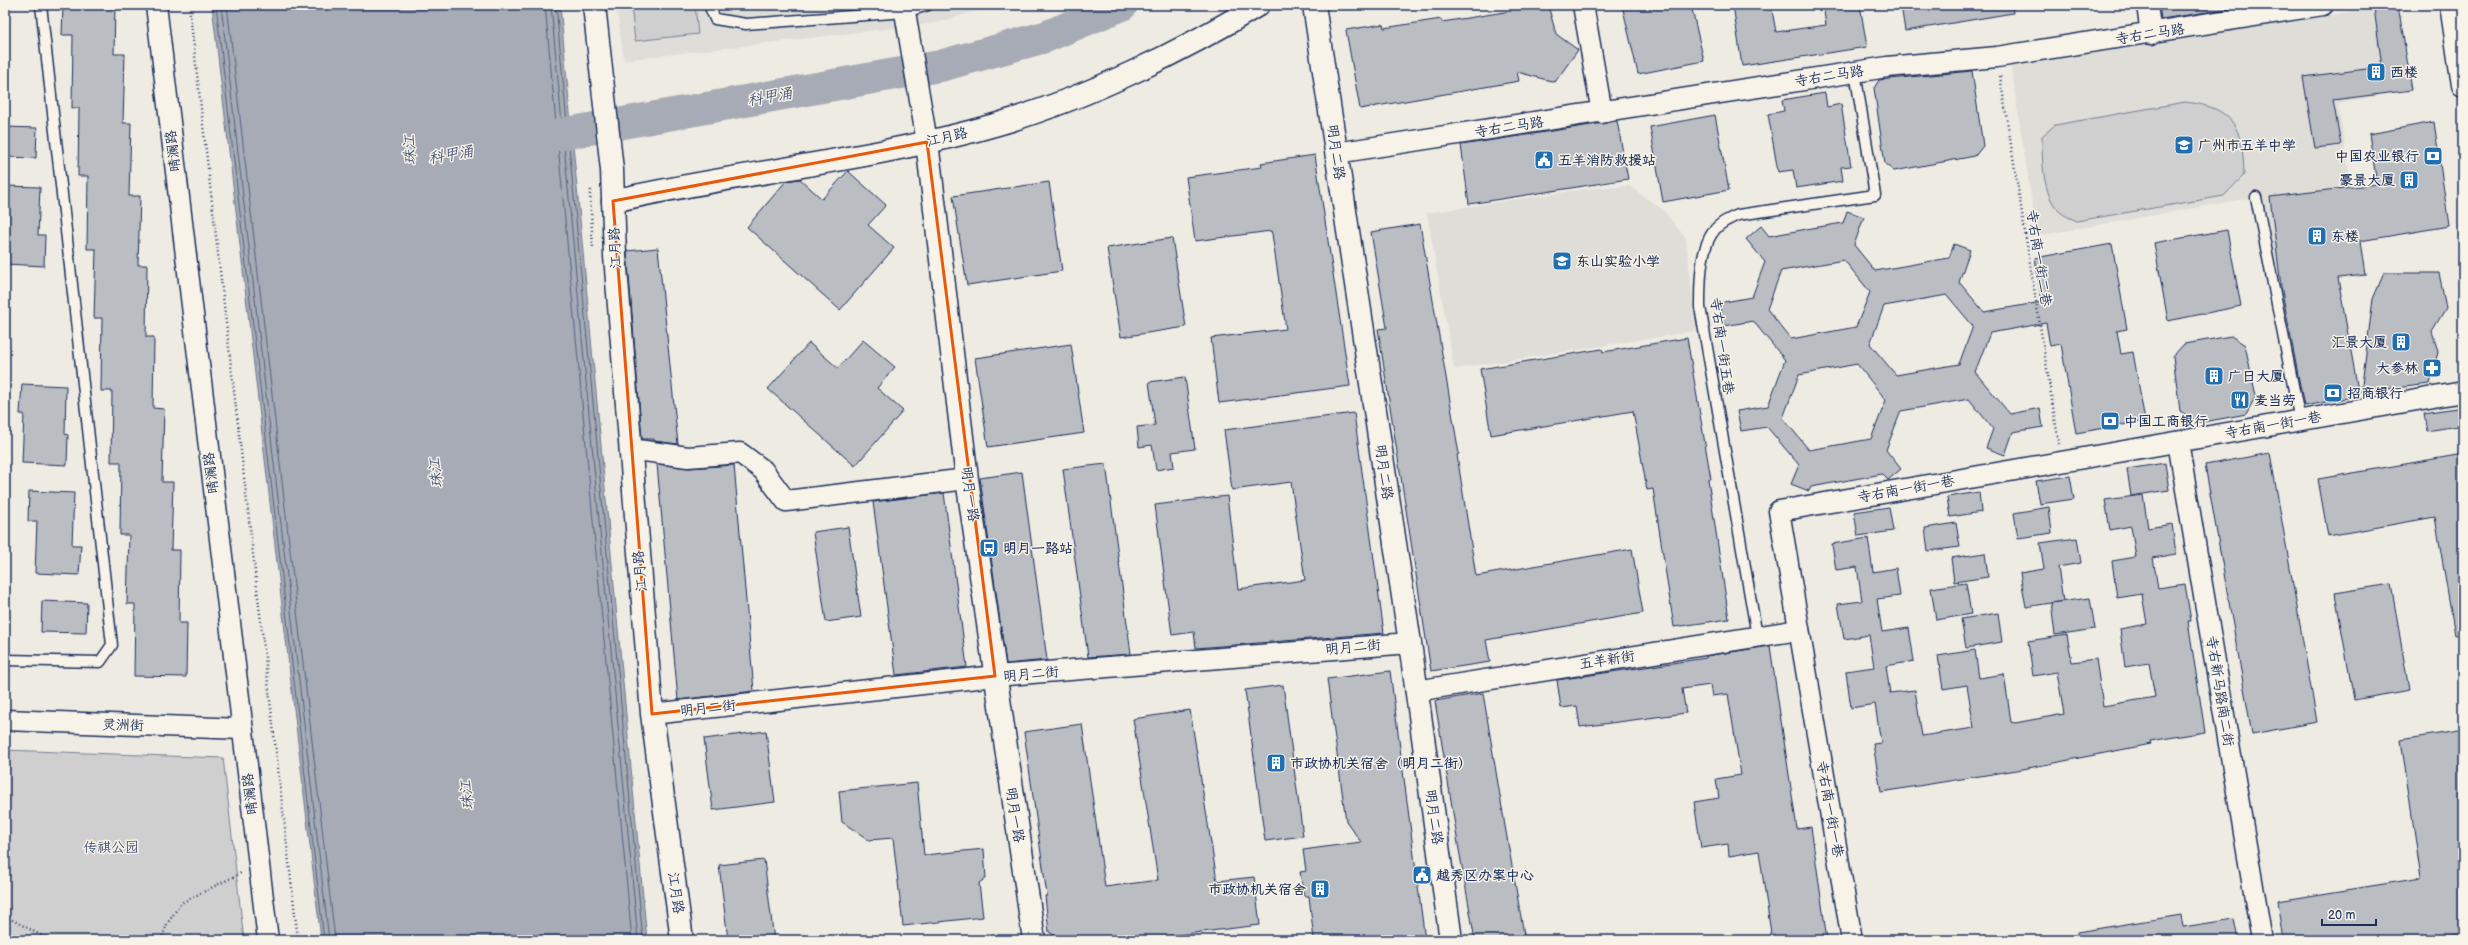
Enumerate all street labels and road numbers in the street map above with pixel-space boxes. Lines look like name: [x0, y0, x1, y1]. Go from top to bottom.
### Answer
street label: 寺右二马路: [2114, 20, 2186, 48]
street label: 寺右二马路: [1793, 62, 1865, 90]
street label: 寺右二马路: [1473, 113, 1545, 141]
street label: 明月二路: [1324, 123, 1348, 181]
street label: 江月路: [925, 124, 969, 150]
street label: 晴澜路: [162, 129, 184, 173]
street label: 寺右南一街二巷: [2023, 208, 2055, 309]
street label: 江月路: [605, 227, 625, 269]
street label: 寺右南一街五巷: [1707, 296, 1737, 397]
street label: 寺右南一街一巷: [2223, 408, 2324, 442]
street label: 明月二路: [1372, 443, 1396, 501]
street label: 晴澜路: [200, 451, 222, 495]
street label: 明月一路: [958, 465, 982, 523]
street label: 寺右南一街一巷: [1856, 472, 1957, 506]
street label: 江月路: [630, 549, 650, 593]
street label: 寺右新马路南二街: [2203, 634, 2237, 748]
street label: 明月二街: [1324, 636, 1382, 658]
street label: 五羊新街: [1578, 647, 1636, 673]
street label: 明月二街: [1002, 663, 1060, 685]
street label: 明月二街: [679, 697, 737, 719]
street label: 灵洲街: [102, 716, 144, 734]
street label: 寺右南一街一巷: [1813, 759, 1847, 860]
street label: 晴澜路: [239, 772, 261, 816]
street label: 明月一路: [1002, 786, 1028, 844]
street label: 明月二路: [1422, 788, 1446, 846]
street label: 江月路: [665, 871, 687, 915]

